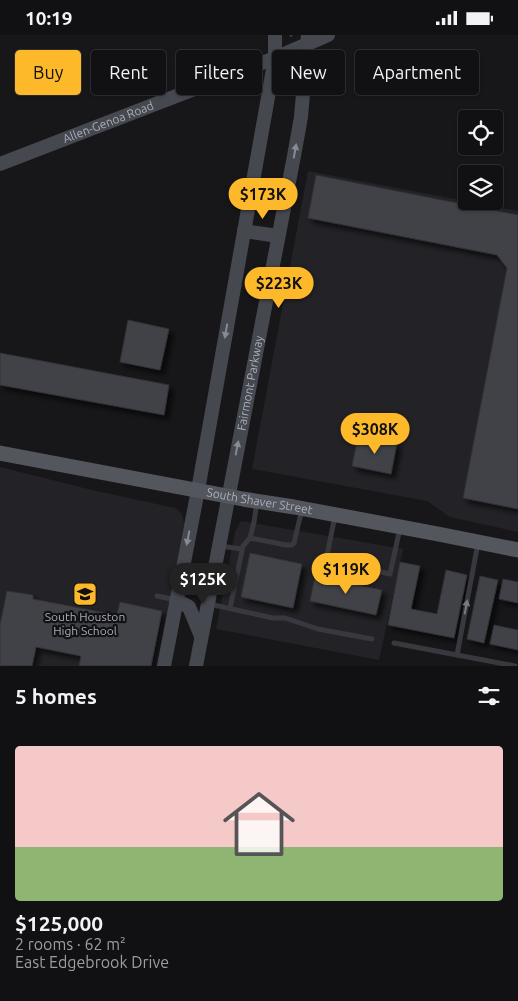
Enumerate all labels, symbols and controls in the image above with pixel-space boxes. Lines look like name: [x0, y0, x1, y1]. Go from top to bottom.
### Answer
text: 10:19: [25, 7, 73, 29]
chip: Buy: [15, 50, 81, 95]
chip: Rent: [91, 50, 166, 95]
chip: Filters: [176, 50, 262, 95]
chip: New: [272, 50, 345, 95]
chip: Apartment: [355, 50, 479, 95]
street label: Allen-Genoa Road: [61, 98, 155, 145]
map controls: [458, 110, 503, 210]
button: locate: [458, 110, 503, 155]
one-way arrow: [291, 144, 299, 159]
button: layers: [458, 165, 503, 210]
pin: $173K: [228, 177, 298, 220]
text: $173K: [240, 185, 286, 203]
pin: $223K: [244, 267, 314, 309]
text: $223K: [256, 274, 302, 292]
one-way arrow: [221, 323, 229, 339]
street label: Fairmont Parkway: [234, 334, 265, 432]
pin: $308K: [340, 413, 410, 455]
text: $308K: [352, 420, 398, 438]
one-way arrow: [233, 441, 241, 456]
street label: South Shaver Street: [206, 485, 314, 516]
one-way arrow: [184, 530, 192, 546]
pin: $119K: [311, 553, 381, 595]
text: $119K: [323, 560, 369, 578]
pin: $125K: [168, 563, 238, 605]
text: $125K: [180, 570, 226, 588]
school or university icon: South Houston High School: [72, 581, 98, 607]
one-way arrow: [462, 600, 470, 615]
place label: South Houston High School: [45, 610, 125, 637]
icon: filters: [475, 682, 503, 710]
text: 5 homes: [15, 684, 97, 708]
icon: home: [214, 779, 304, 869]
text: $125,000: [15, 911, 103, 935]
text: 2 rooms · 62 m²: [15, 935, 126, 953]
text: East Edgebrook Drive: [15, 953, 169, 971]

